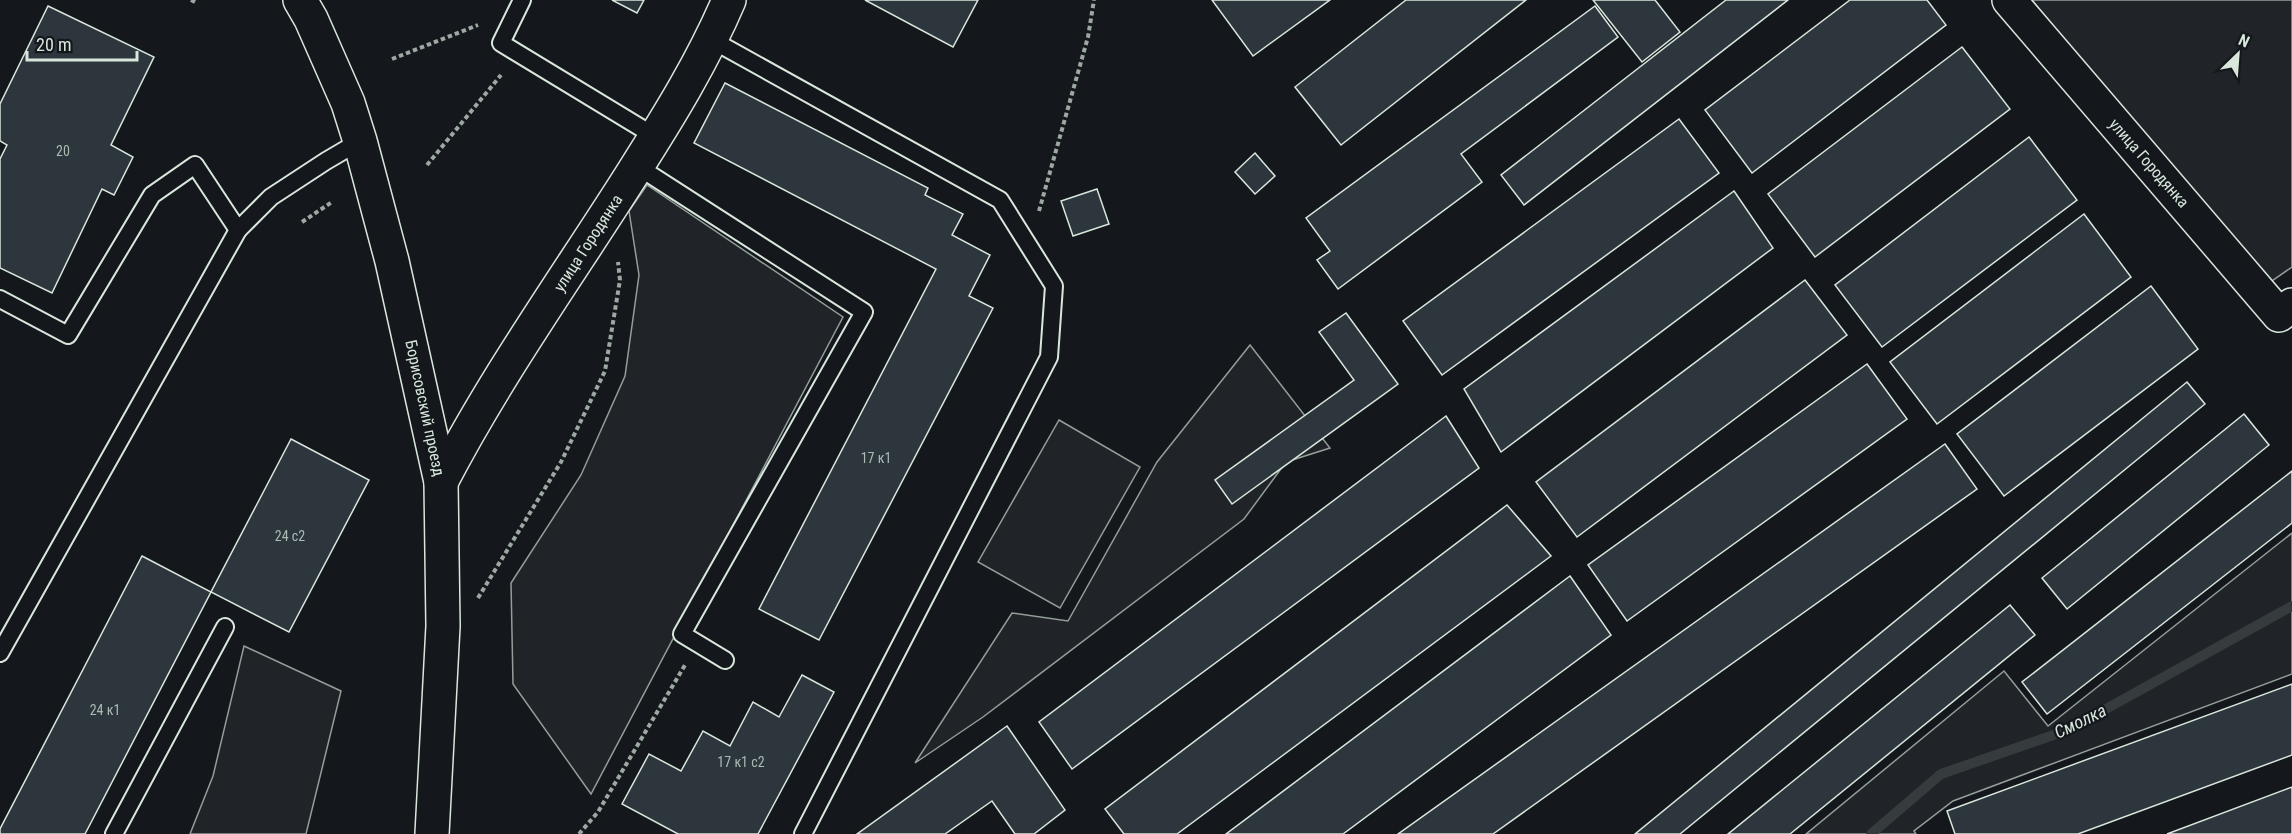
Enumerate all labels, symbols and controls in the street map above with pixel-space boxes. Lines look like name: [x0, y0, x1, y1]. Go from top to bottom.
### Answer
scale bar: [27, 24, 136, 62]
north arrow: [2208, 24, 2268, 84]
text: N: [2236, 30, 2253, 52]
text: 20 m: [36, 34, 71, 55]
street label: улица Городянка: [2105, 115, 2193, 211]
house number: 20: [56, 143, 70, 159]
street label: улица Городянка: [550, 191, 626, 295]
street label: Борисовский проезд: [401, 338, 449, 478]
house number: 17 к1: [861, 450, 891, 466]
house number: 24 с2: [275, 528, 305, 544]
water label: Смолка: [2050, 699, 2110, 743]
house number: 24 к1: [90, 702, 120, 718]
house number: 17 к1 с2: [717, 754, 765, 770]

